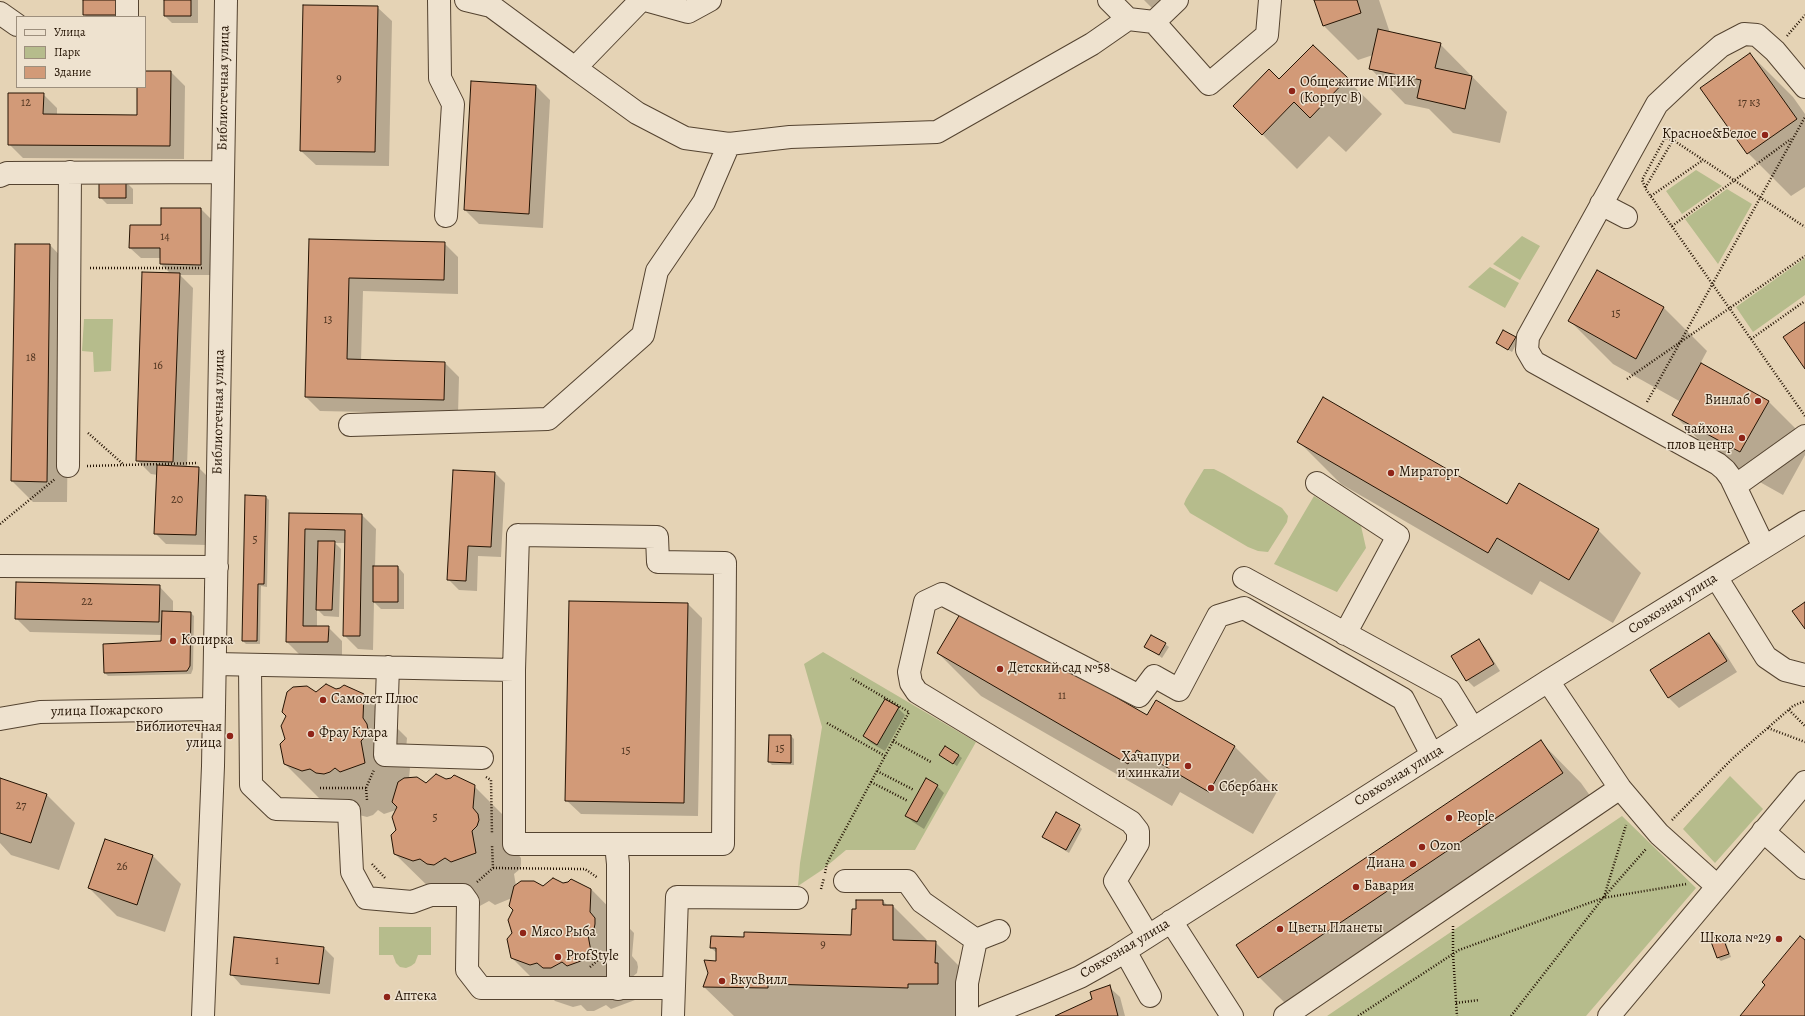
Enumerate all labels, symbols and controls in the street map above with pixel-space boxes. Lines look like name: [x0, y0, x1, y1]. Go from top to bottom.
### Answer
legend: [16, 16, 146, 88]
text: Улица: [54, 24, 85, 40]
street label: Библиотечная улица: [215, 25, 233, 151]
text: Парк: [54, 44, 80, 60]
text: Здание: [54, 64, 91, 80]
house number: 9: [336, 72, 342, 86]
place label: Общежитие МГИК (Корпус В): [1300, 75, 1415, 108]
marker: Общежитие МГИК (Корпус В): [1287, 86, 1297, 96]
house number: 12: [21, 96, 31, 110]
house number: 17 к3: [1738, 96, 1760, 110]
place label: Красное&Белое: [1662, 127, 1757, 143]
marker: Красное&Белое: [1760, 130, 1770, 140]
house number: 14: [160, 230, 170, 244]
house number: 15: [1611, 307, 1621, 321]
house number: 13: [323, 313, 333, 327]
street label: Библиотечная улица: [210, 349, 228, 475]
house number: 18: [26, 351, 36, 365]
house number: 16: [153, 359, 163, 373]
place label: Винлаб: [1705, 393, 1750, 409]
marker: Винлаб: [1753, 396, 1763, 406]
place label: чайхона плов центр: [1667, 422, 1734, 454]
marker: чайхона плов центр: [1737, 433, 1747, 443]
place label: Мираторг: [1399, 465, 1459, 481]
marker: Мираторг: [1386, 468, 1396, 478]
house number: 20: [171, 493, 183, 507]
house number: 5: [252, 533, 258, 547]
street label: Совхозная улица: [1625, 570, 1721, 638]
house number: 22: [81, 595, 93, 609]
place label: Копирка: [181, 633, 234, 649]
marker: Копирка: [168, 636, 178, 646]
place label: Детский сад №58: [1008, 661, 1110, 677]
marker: Детский сад №58: [995, 664, 1005, 674]
house number: 11: [1058, 689, 1066, 703]
place label: Самолет Плюс: [331, 692, 418, 708]
marker: Самолет Плюс: [318, 695, 328, 705]
street label: улица Пожарского: [51, 702, 163, 720]
place label: Библиотечная улица: [135, 720, 222, 752]
place label: Фрау Клара: [319, 726, 388, 742]
marker: Фрау Клара: [306, 729, 316, 739]
marker: Библиотечная улица: [225, 731, 235, 741]
house number: 15: [775, 742, 785, 756]
street label: Совхозная улица: [1351, 742, 1447, 810]
house number: 15: [621, 744, 631, 758]
place label: Хачапури и хинкали: [1117, 750, 1180, 782]
marker: Хачапури и хинкали: [1183, 761, 1193, 771]
place label: Сбербанк: [1219, 780, 1278, 796]
marker: Сбербанк: [1206, 783, 1216, 793]
house number: 27: [16, 799, 26, 813]
place label: People: [1457, 810, 1494, 826]
house number: 5: [432, 811, 438, 825]
marker: People: [1444, 813, 1454, 823]
place label: Ozon: [1430, 839, 1461, 855]
marker: Ozon: [1417, 842, 1427, 852]
place label: Диана: [1367, 856, 1405, 872]
marker: Диана: [1408, 859, 1418, 869]
house number: 26: [116, 860, 128, 874]
place label: Бавария: [1364, 879, 1414, 895]
marker: Бавария: [1351, 882, 1361, 892]
street label: Совхозная улица: [1077, 916, 1173, 982]
place label: Цветы Планеты: [1288, 921, 1383, 937]
marker: Цветы Планеты: [1275, 924, 1285, 934]
place label: Мясо Рыба: [531, 925, 596, 941]
marker: Мясо Рыба: [518, 928, 528, 938]
place label: Школа №29: [1700, 931, 1771, 947]
marker: Школа №29: [1774, 934, 1784, 944]
house number: 9: [820, 938, 826, 952]
place label: ProfStyle: [566, 949, 619, 965]
marker: ProfStyle: [553, 952, 563, 962]
house number: 1: [275, 954, 279, 968]
place label: ВкусВилл: [730, 973, 788, 989]
marker: ВкусВилл: [717, 976, 727, 986]
place label: Аптека: [395, 989, 437, 1005]
marker: Аптека: [382, 992, 392, 1002]

